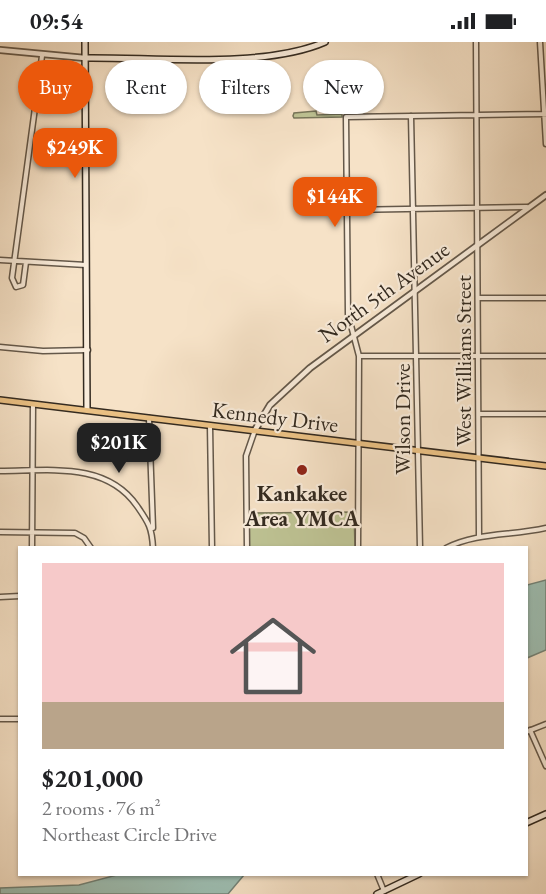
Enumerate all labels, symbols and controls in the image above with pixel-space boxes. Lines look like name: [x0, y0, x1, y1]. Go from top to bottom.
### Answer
text: 09:54: [30, 7, 83, 36]
chip: Buy: [18, 60, 93, 114]
chip: Rent: [105, 60, 187, 114]
chip: Filters: [199, 60, 291, 114]
chip: New: [303, 60, 384, 114]
pin: $249K: [33, 128, 117, 179]
text: $249K: [47, 134, 103, 160]
pin: $144K: [293, 177, 377, 228]
text: $144K: [307, 183, 363, 209]
street label: North 5th Avenue: [313, 235, 455, 349]
street label: West Williams Street: [449, 275, 478, 447]
street label: Wilson Drive: [388, 363, 417, 475]
street label: Kennedy Drive: [210, 395, 340, 439]
pin: $201K: [77, 423, 161, 474]
text: $201K: [91, 429, 147, 455]
marker: Kankakee Area YMCA: [295, 463, 309, 477]
place label: Kankakee Area YMCA: [244, 479, 359, 533]
icon: home: [219, 602, 327, 710]
text: $201,000: [42, 761, 143, 795]
text: 2 rooms · 76 m²: [42, 795, 161, 821]
text: Northeast Circle Drive: [42, 821, 217, 847]

